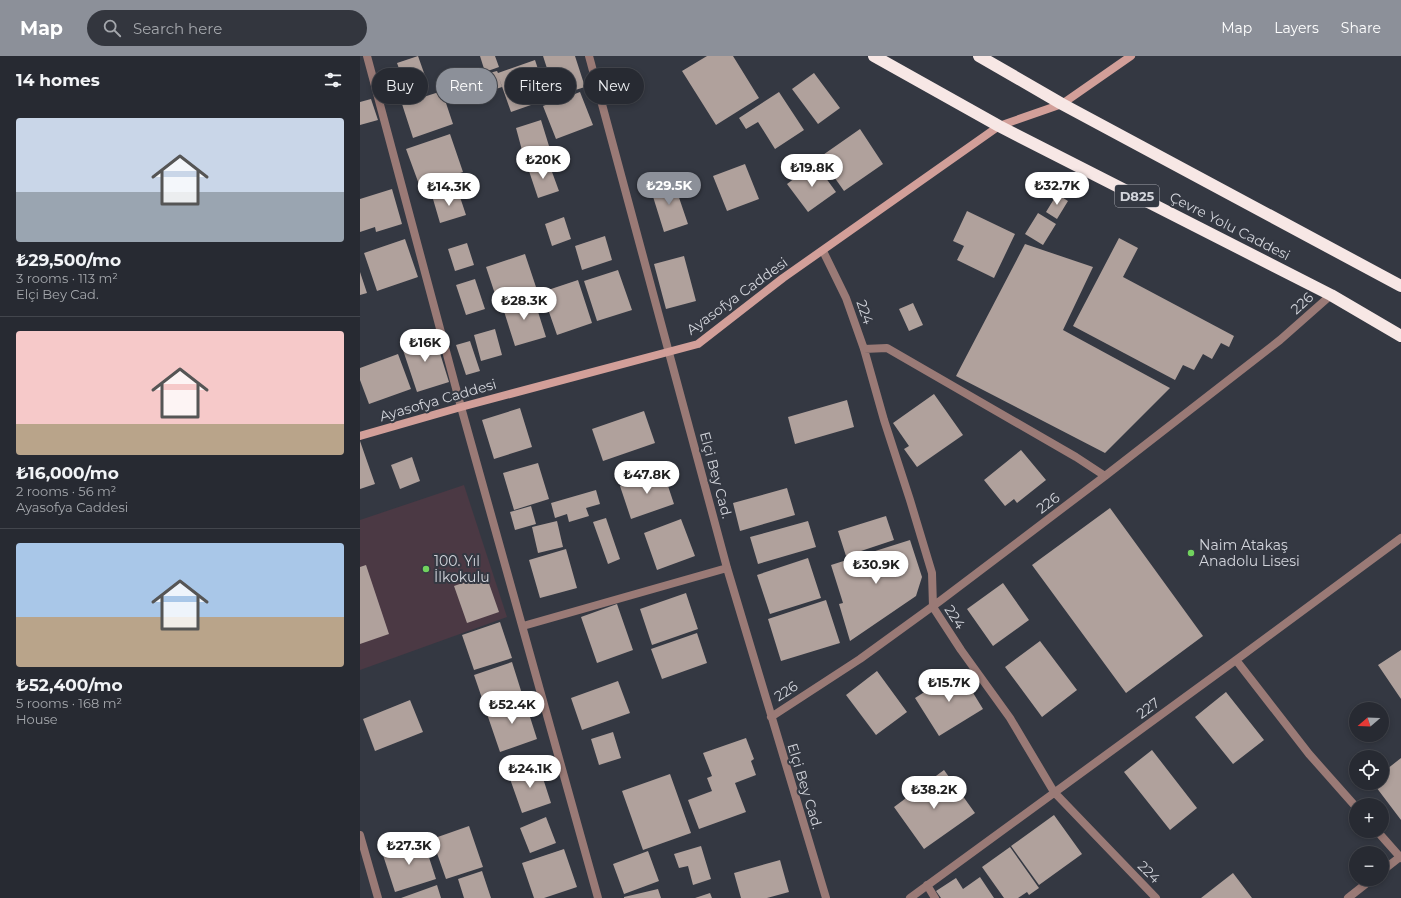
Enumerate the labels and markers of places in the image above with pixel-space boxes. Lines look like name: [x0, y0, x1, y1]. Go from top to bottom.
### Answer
pin: ₺20K: [519, 146, 567, 180]
pin: ₺19.8K: [779, 154, 845, 188]
pin: ₺29.5K: [636, 172, 702, 206]
pin: ₺32.7K: [1024, 172, 1090, 206]
pin: ₺14.3K: [416, 173, 482, 207]
pin: ₺28.3K: [491, 287, 557, 321]
pin: ₺16K: [401, 329, 449, 363]
pin: ₺47.8K: [614, 461, 680, 495]
place label: Naim Atakaş Anadolu Lisesi: [1199, 536, 1300, 570]
marker: Naim Atakaş Anadolu Lisesi: [1186, 548, 1196, 558]
pin: ₺30.9K: [843, 551, 909, 585]
place label: 100. Yıl İlkokulu: [434, 552, 490, 586]
marker: 100. Yıl İlkokulu: [421, 564, 431, 574]
pin: ₺15.7K: [916, 669, 982, 703]
pin: ₺52.4K: [479, 691, 545, 725]
pin: ₺24.1K: [497, 755, 563, 789]
pin: ₺38.2K: [901, 776, 967, 810]
pin: ₺27.3K: [376, 832, 442, 866]

